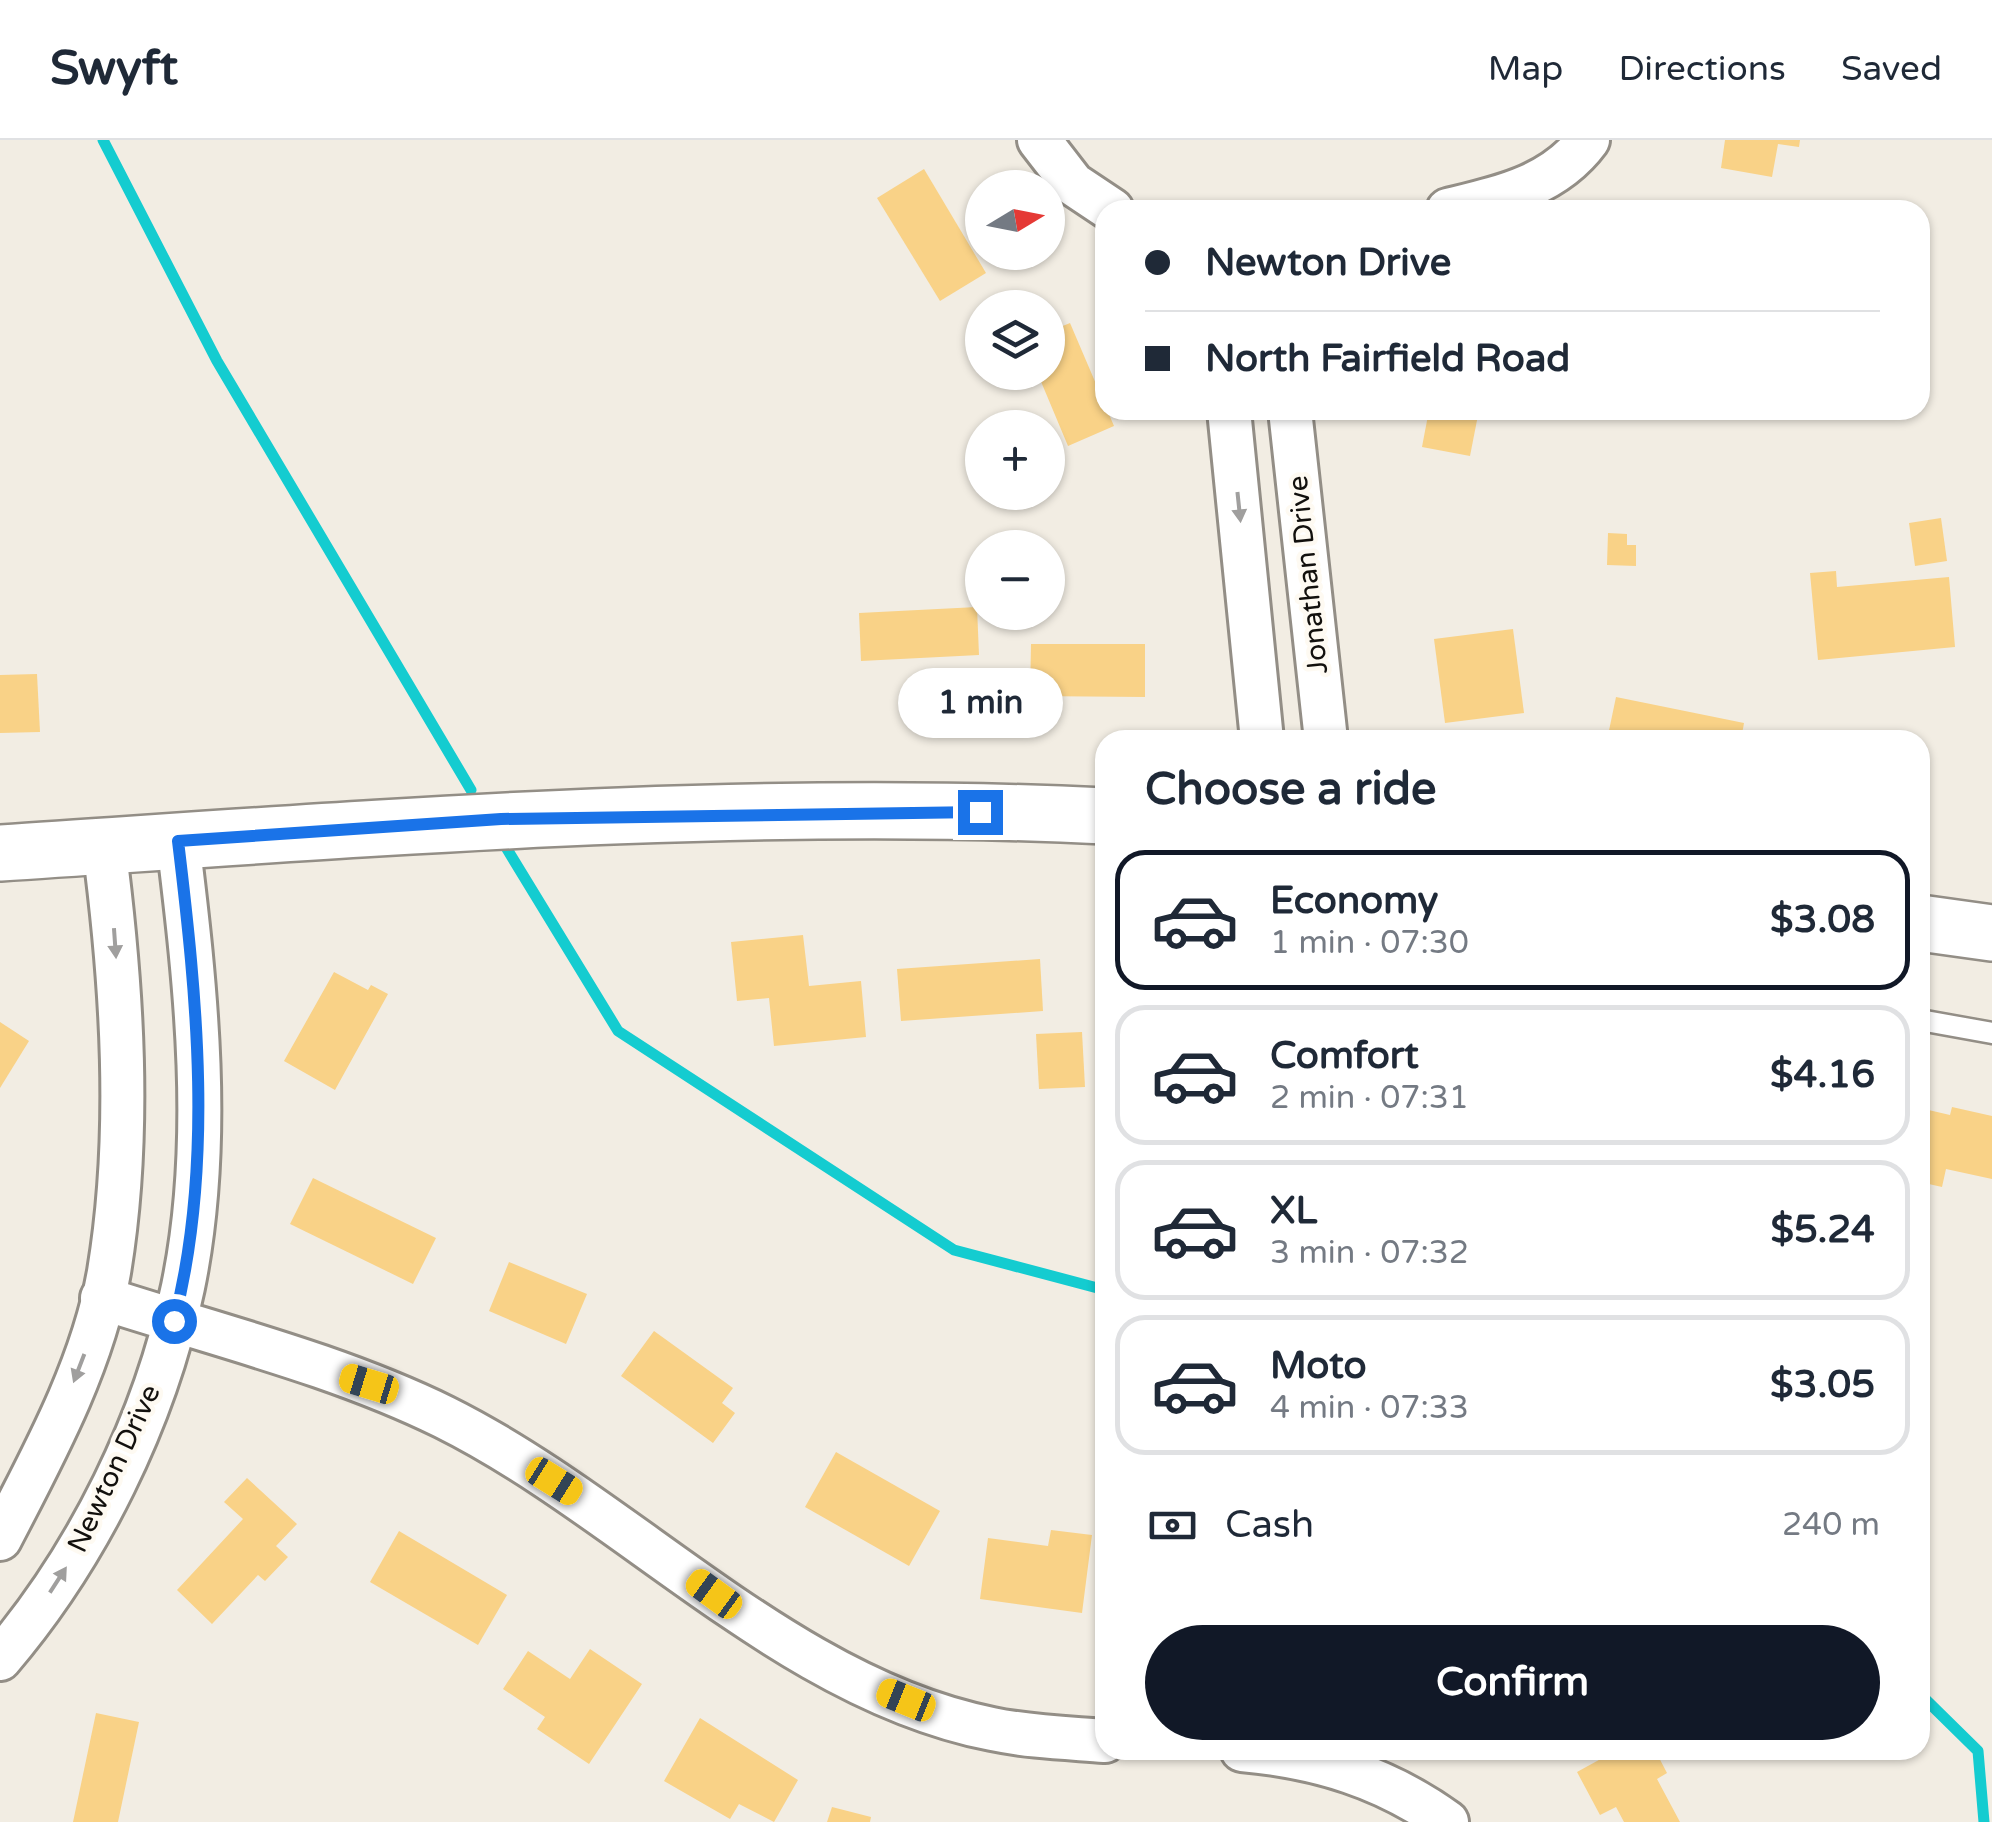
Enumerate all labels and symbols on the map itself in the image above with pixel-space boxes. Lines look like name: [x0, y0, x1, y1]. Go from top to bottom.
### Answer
north arrow: [965, 170, 1065, 270]
street label: Jonathan Drive: [1281, 474, 1335, 676]
one-way arrow: [1231, 492, 1247, 523]
callout: 1 min: [898, 667, 1062, 737]
route end: [958, 790, 1003, 835]
one-way arrow: [107, 928, 123, 960]
route start: [152, 1299, 197, 1344]
one-way arrow: [70, 1353, 86, 1383]
car: [336, 1361, 402, 1407]
street label: Newton Drive: [60, 1379, 168, 1558]
car: [521, 1452, 587, 1510]
car: [681, 1564, 747, 1624]
one-way arrow: [49, 1567, 67, 1594]
car: [873, 1675, 939, 1725]

